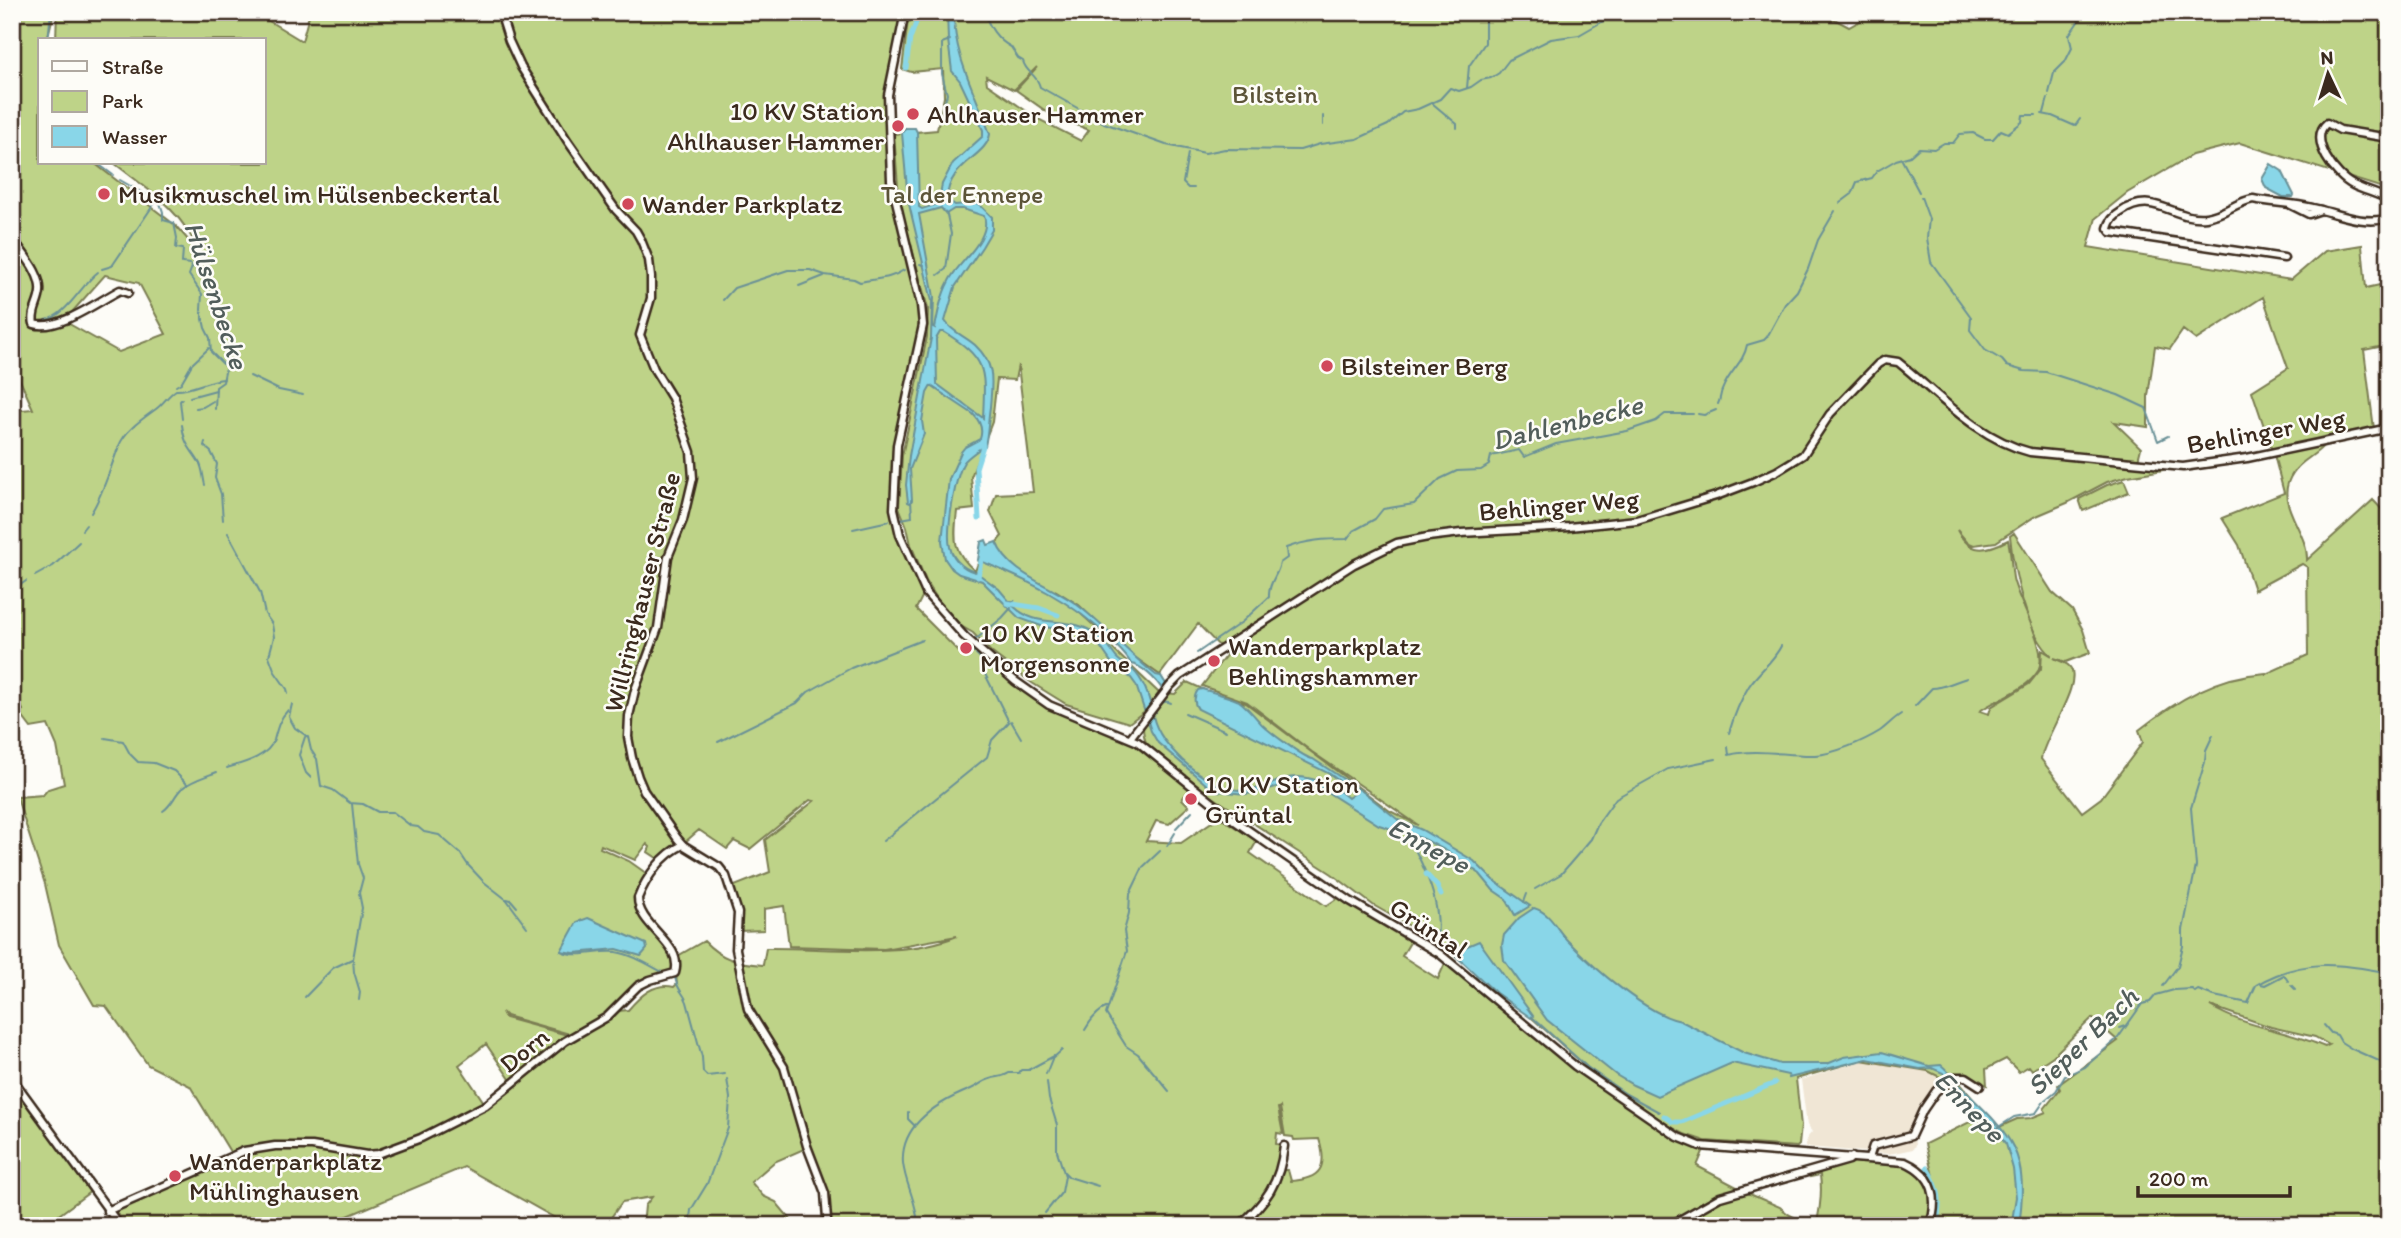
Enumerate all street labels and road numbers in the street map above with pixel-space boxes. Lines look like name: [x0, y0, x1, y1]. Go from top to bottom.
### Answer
street label: Behlinger Weg: [2184, 401, 2348, 461]
street label: Willringhauser Straße: [597, 469, 687, 715]
street label: Behlinger Weg: [1478, 482, 1641, 528]
street label: Grüntal: [1384, 891, 1474, 965]
street label: Dorn: [493, 1020, 555, 1080]

